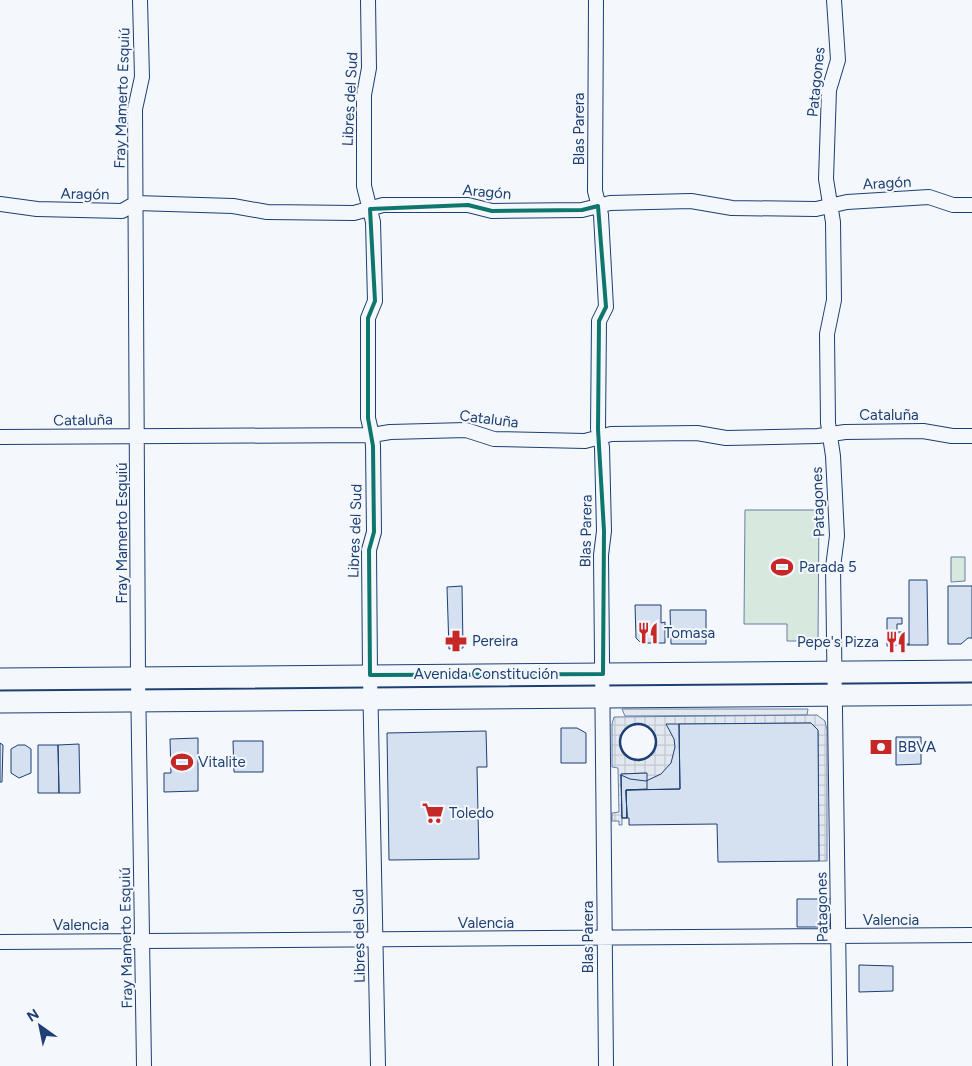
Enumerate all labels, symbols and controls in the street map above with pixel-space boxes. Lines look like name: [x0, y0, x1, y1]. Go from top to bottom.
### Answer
street label: Fray Mamerto Esquiú: [111, 27, 133, 169]
street label: Patagones: [803, 46, 829, 118]
street label: Libres del Sud: [339, 51, 361, 147]
street label: Blas Parera: [570, 93, 588, 165]
street label: Aragón: [862, 173, 912, 193]
street label: Aragón: [462, 181, 512, 203]
street label: Aragón: [60, 185, 110, 203]
street label: Cataluña: [458, 406, 520, 432]
street label: Cataluña: [859, 406, 919, 424]
street label: Cataluña: [53, 410, 113, 430]
street label: Fray Mamerto Esquiú: [113, 462, 131, 604]
street label: Patagones: [808, 466, 828, 538]
street label: Libres del Sud: [344, 484, 366, 578]
street label: Blas Parera: [576, 494, 596, 568]
sports icon: Parada 5: [769, 554, 795, 580]
place label: Parada 5: [799, 558, 857, 576]
restaurant icon: Tomasa: [635, 620, 661, 646]
place label: Tomasa: [664, 624, 715, 642]
pharmacy icon: Pereira: [443, 628, 469, 654]
restaurant icon: Pepe's Pizza: [883, 629, 909, 655]
place label: Pereira: [472, 632, 518, 650]
place label: Pepe's Pizza: [797, 633, 879, 651]
street label: Avenida Constitución: [414, 665, 558, 683]
bank icon: BBVA: [868, 734, 894, 760]
place label: BBVA: [898, 738, 936, 756]
sports icon: Vitalite: [169, 749, 195, 775]
place label: Vitalite: [198, 753, 246, 771]
supermarket icon: Toledo: [420, 800, 446, 826]
place label: Toledo: [449, 804, 494, 822]
street label: Fray Mamerto Esquiú: [116, 867, 136, 1009]
street label: Patagones: [812, 872, 832, 942]
street label: Libres del Sud: [349, 889, 369, 983]
street label: Blas Parera: [579, 901, 597, 973]
street label: Valencia: [863, 911, 919, 929]
street label: Valencia: [458, 914, 514, 932]
street label: Valencia: [53, 916, 109, 934]
north arrow: [15, 1001, 65, 1051]
text: N: [24, 1005, 42, 1026]

